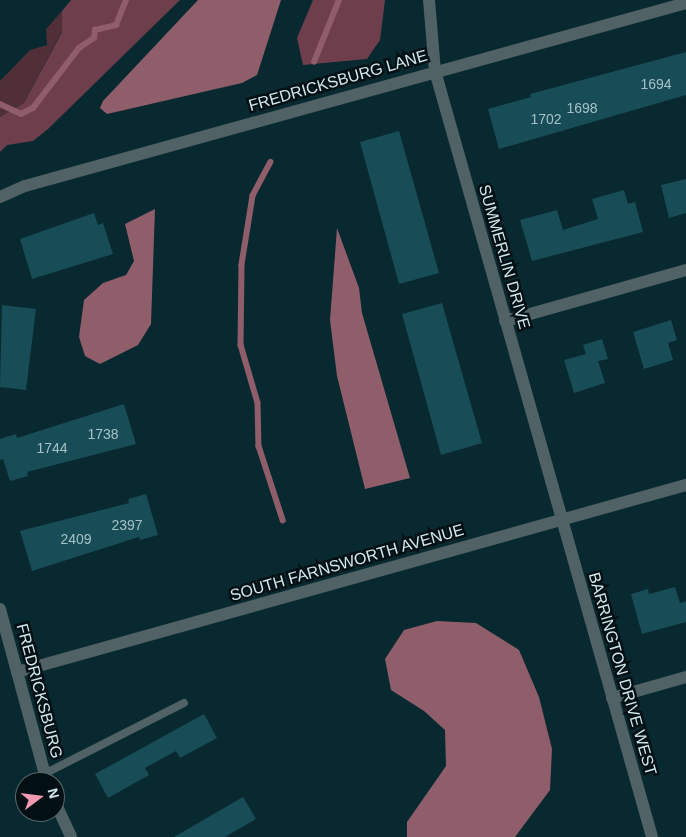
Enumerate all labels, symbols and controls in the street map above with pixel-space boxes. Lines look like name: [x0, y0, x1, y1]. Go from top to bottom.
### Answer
street label: FREDRICKSBURG LANE: [246, 46, 430, 116]
house number: 1694: [640, 76, 672, 92]
house number: 1698: [566, 100, 598, 116]
house number: 1702: [530, 111, 562, 127]
street label: SUMMERLIN DRIVE: [474, 183, 534, 331]
house number: 1738: [87, 426, 119, 442]
house number: 1744: [36, 440, 68, 456]
house number: 2397: [111, 517, 143, 533]
street label: SOUTH FARNSWORTH AVENUE: [228, 520, 466, 606]
house number: 2409: [60, 531, 92, 547]
street label: BARRINGTON DRIVE WEST: [584, 570, 660, 778]
street label: FREDRICKSBURG: [12, 622, 66, 760]
north arrow: [15, 772, 65, 822]
text: N: [44, 786, 63, 800]

